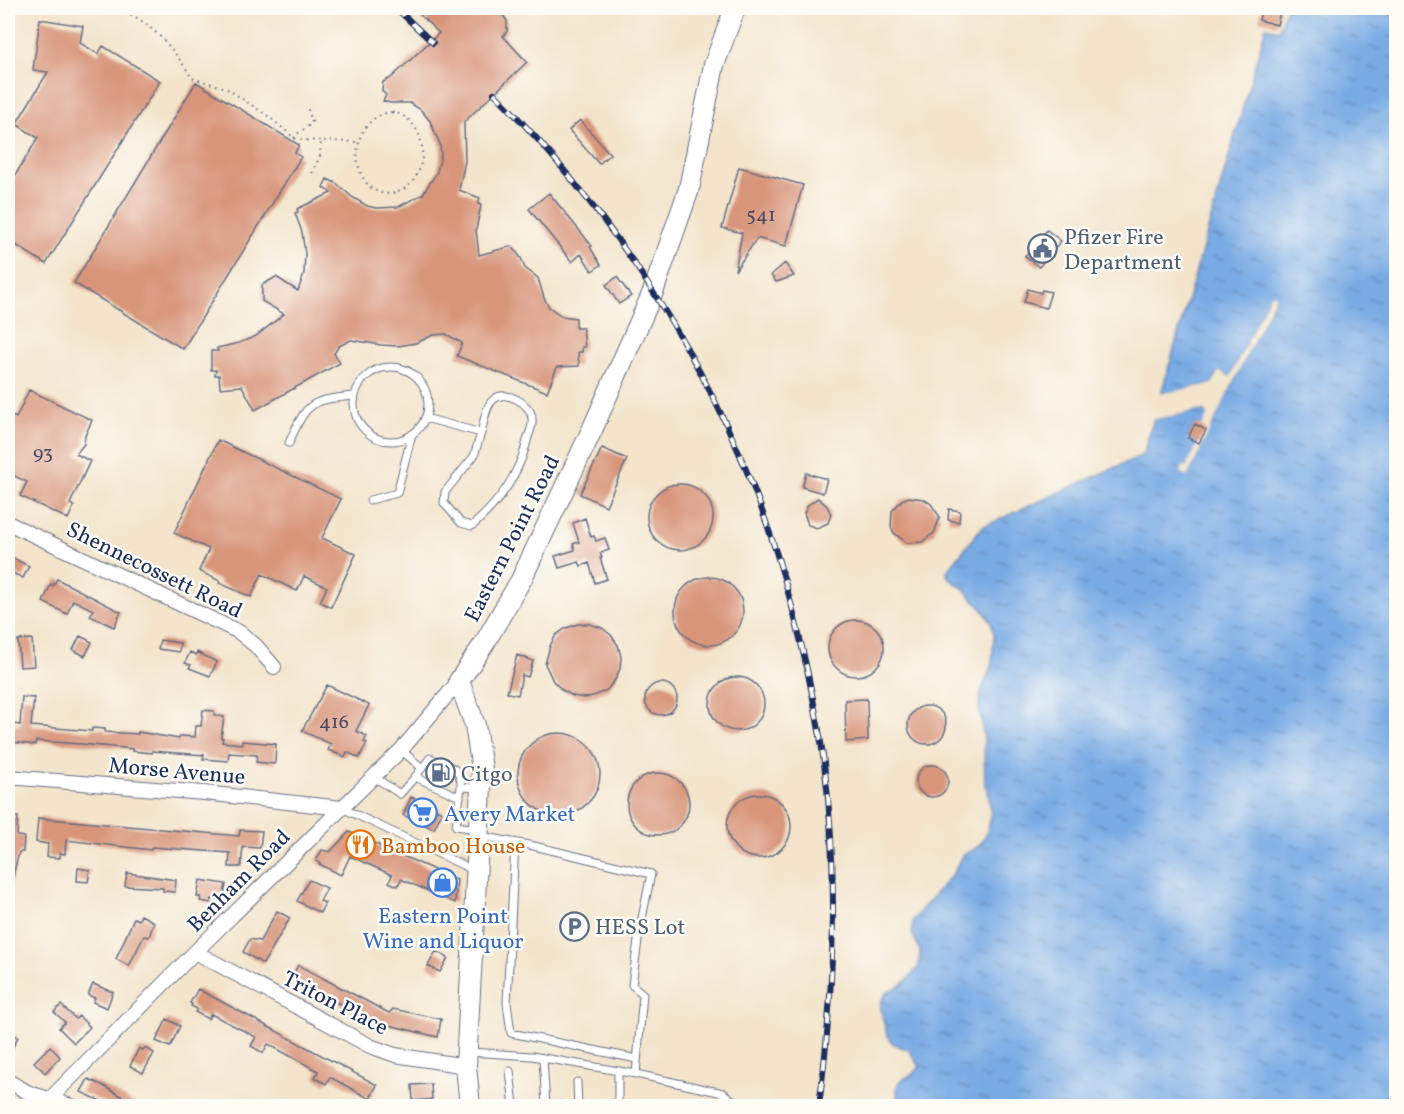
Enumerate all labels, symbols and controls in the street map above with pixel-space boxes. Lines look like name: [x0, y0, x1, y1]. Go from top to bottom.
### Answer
house number: 541: [746, 202, 776, 230]
place label: Pfizer Fire Department: [1064, 223, 1182, 279]
public building icon: Pfizer Fire Department: [1027, 233, 1059, 265]
house number: 93: [33, 440, 53, 468]
street label: Eastern Point Road: [458, 450, 569, 628]
street label: Shennecossett Road: [61, 515, 247, 627]
house number: 416: [319, 709, 349, 737]
street label: Morse Avenue: [107, 751, 246, 794]
fuel station icon: Citgo: [424, 757, 456, 789]
place label: Citgo: [461, 760, 513, 791]
supermarket icon: Avery Market: [407, 797, 439, 829]
place label: Avery Market: [444, 800, 576, 831]
street label: Benham Road: [181, 823, 298, 940]
restaurant icon: Bamboo House: [344, 829, 376, 861]
place label: Bamboo House: [381, 832, 526, 863]
shop icon: Eastern Point Wine and Liquor: [427, 867, 459, 899]
place label: Eastern Point Wine and Liquor: [362, 902, 524, 958]
parking icon: HESS Lot: [558, 910, 590, 942]
place label: HESS Lot: [595, 913, 686, 944]
street label: Triton Place: [277, 964, 393, 1044]

